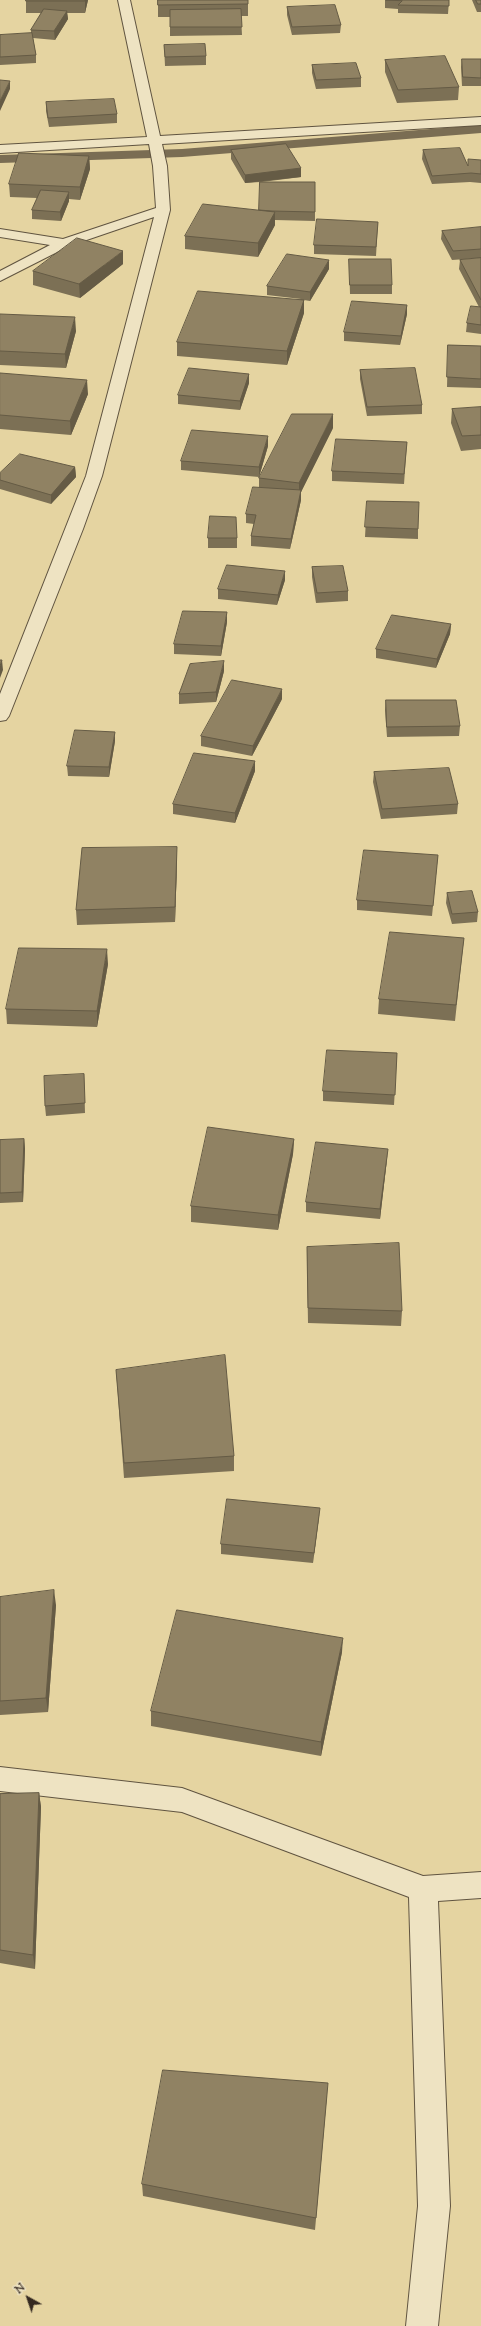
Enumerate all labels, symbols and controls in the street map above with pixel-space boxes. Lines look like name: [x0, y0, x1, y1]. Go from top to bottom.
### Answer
north arrow: [8, 2278, 48, 2318]
text: N: [12, 2280, 29, 2298]

